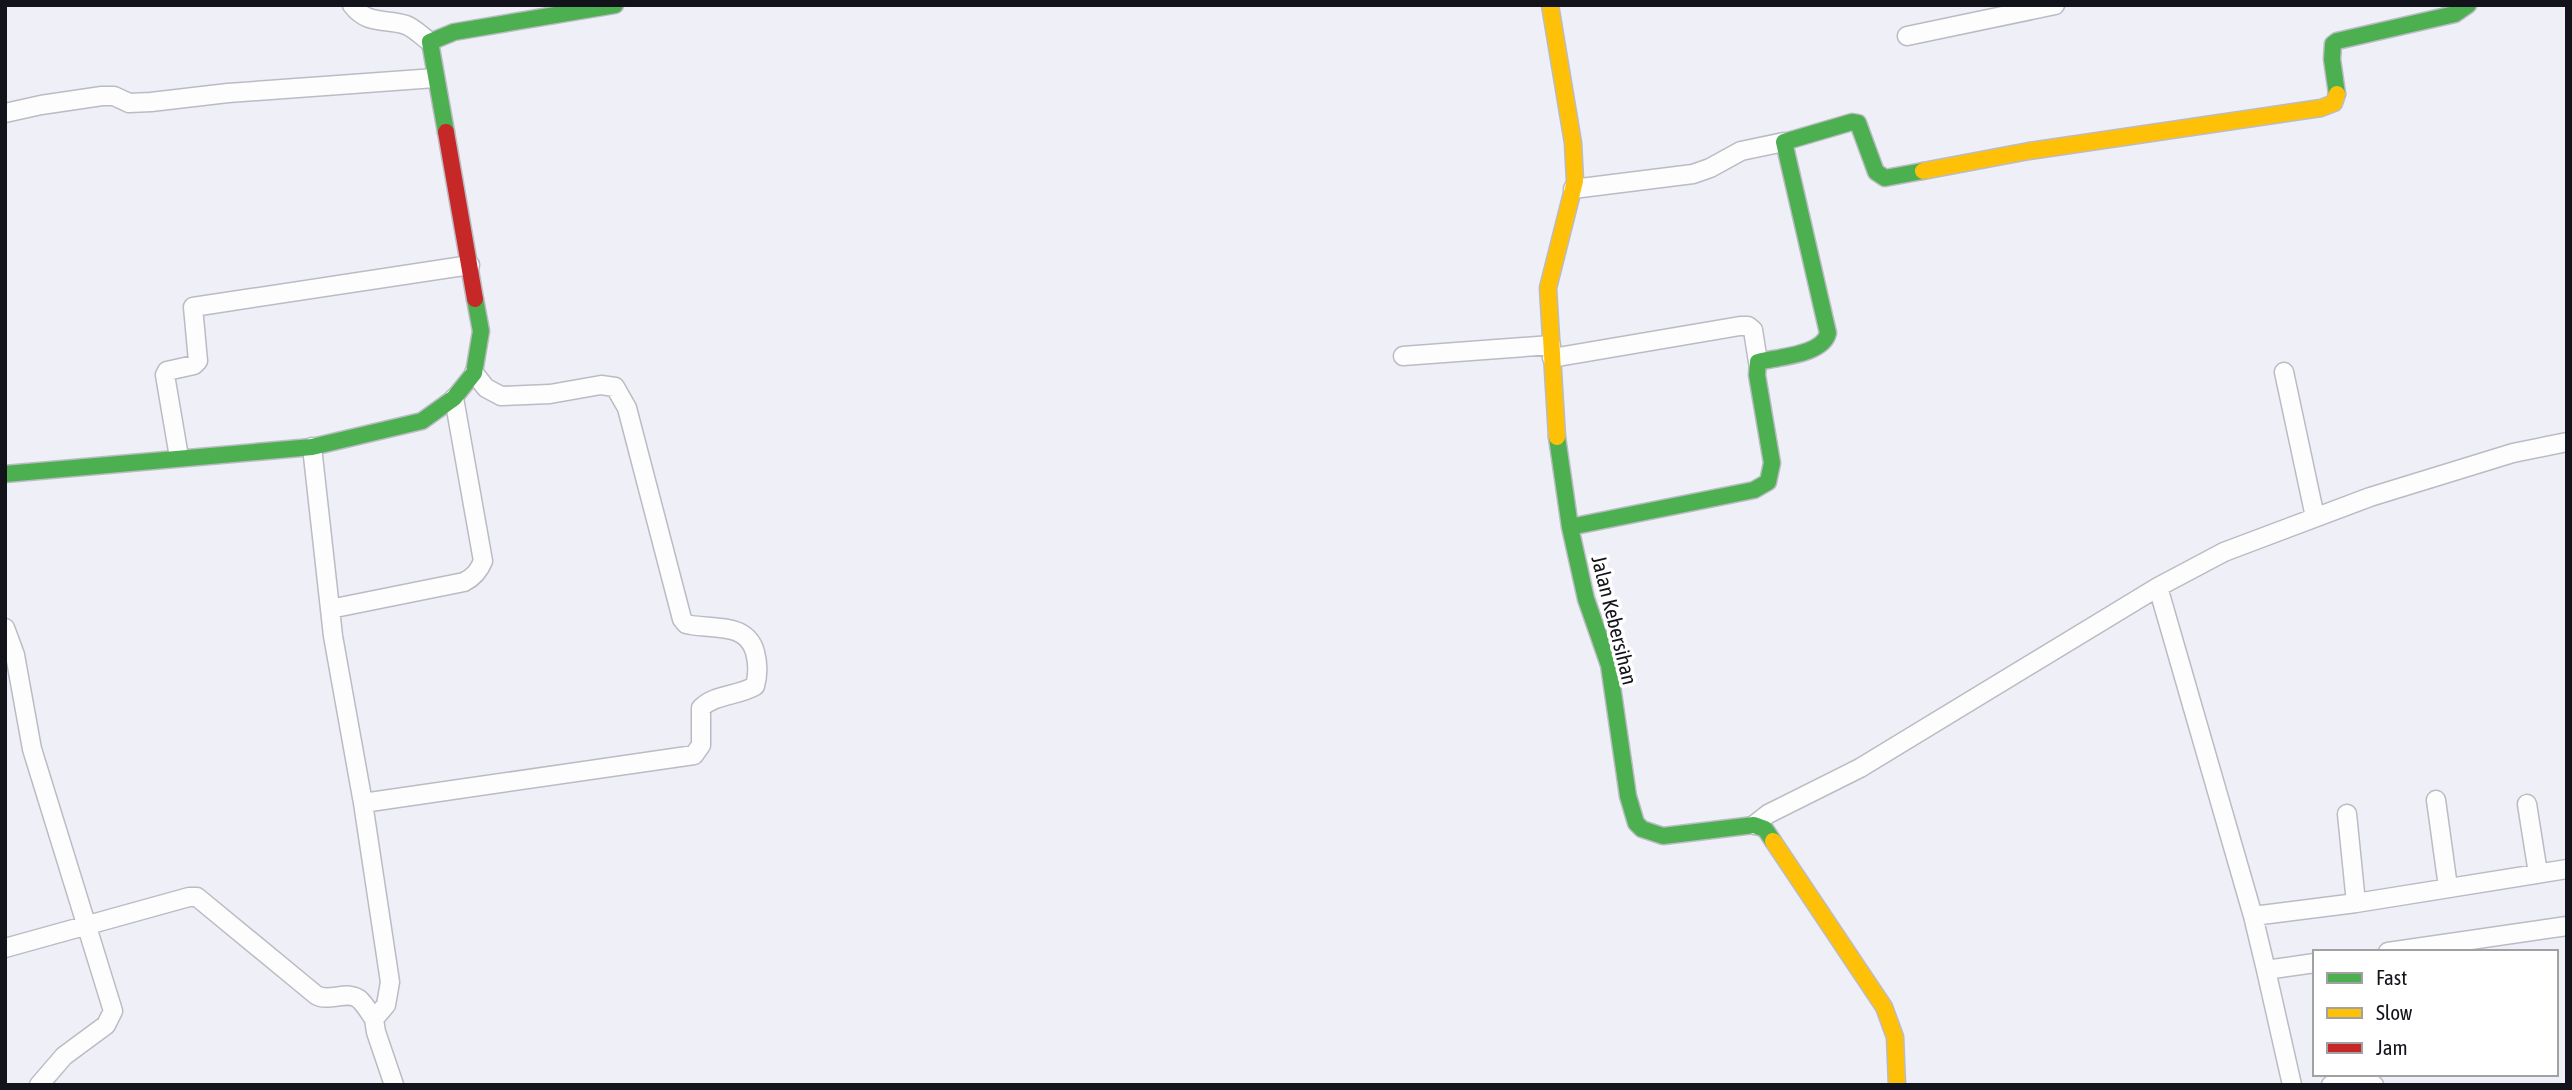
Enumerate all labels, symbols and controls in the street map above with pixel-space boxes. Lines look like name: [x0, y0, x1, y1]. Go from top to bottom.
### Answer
street label: Jalan Kebersihan: [1587, 553, 1643, 687]
legend: [2313, 950, 2558, 1076]
text: Fast: [2376, 965, 2407, 989]
text: Slow: [2376, 1000, 2413, 1024]
text: Jam: [2376, 1035, 2408, 1059]

